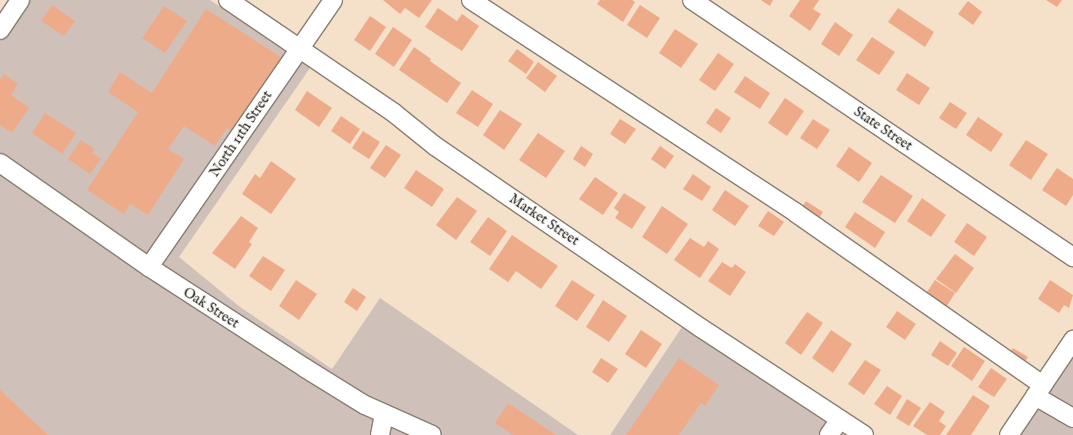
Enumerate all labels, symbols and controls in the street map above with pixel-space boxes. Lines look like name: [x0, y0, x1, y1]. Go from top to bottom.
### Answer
street label: North 11th Street: [206, 88, 276, 180]
street label: State Street: [850, 103, 916, 155]
street label: Market Street: [506, 190, 582, 250]
street label: Oak Street: [180, 284, 242, 332]

